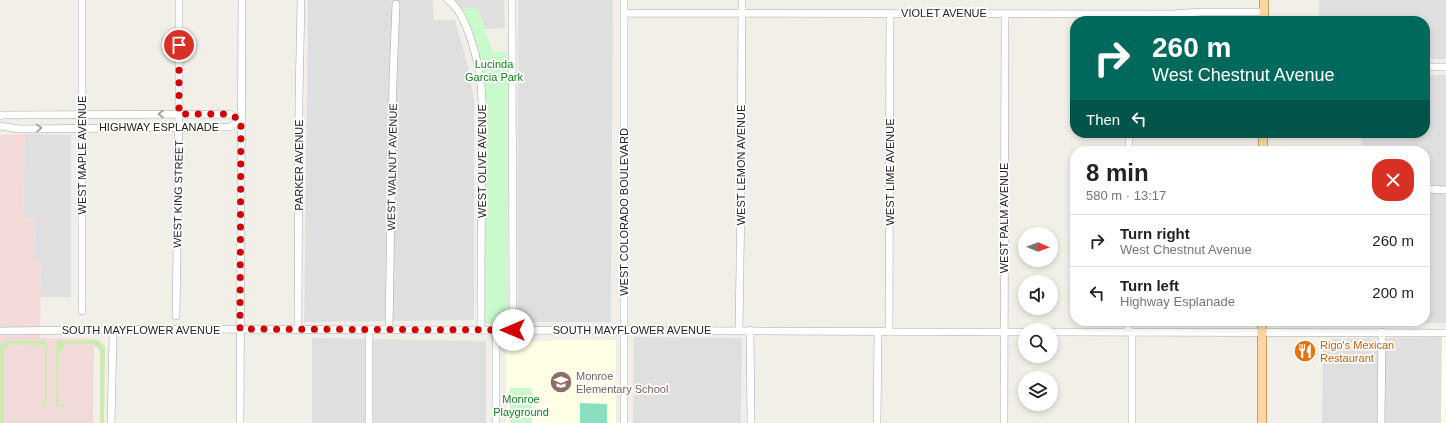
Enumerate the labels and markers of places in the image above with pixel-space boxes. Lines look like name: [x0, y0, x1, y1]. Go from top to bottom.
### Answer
pin: [162, 28, 196, 62]
restaurant icon: Rigo's Mexican Restaurant: [1292, 338, 1318, 364]
place label: Rigo's Mexican Restaurant: [1320, 339, 1394, 364]
school or university icon: Monroe Elementary School: [548, 369, 574, 395]
place label: Monroe Elementary School: [576, 370, 668, 395]

